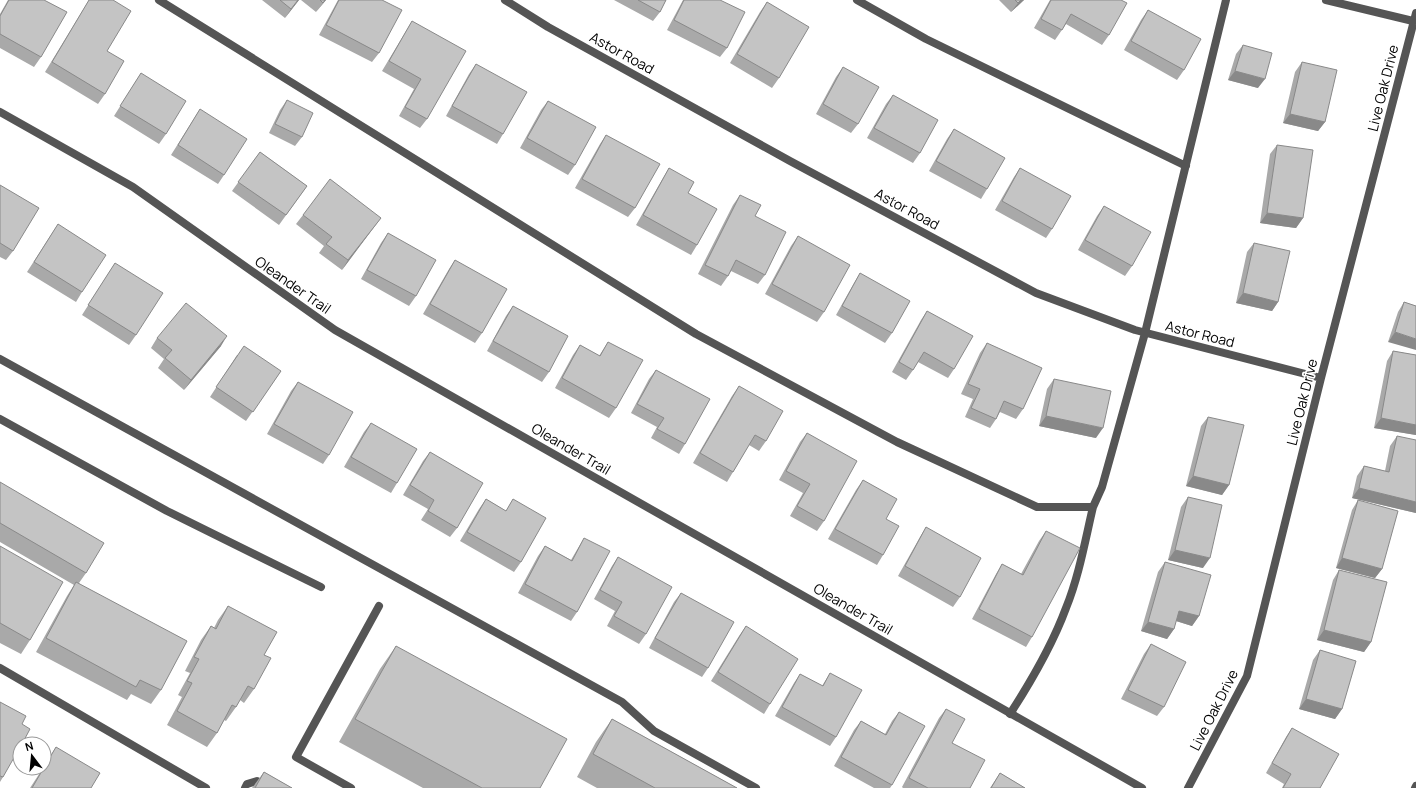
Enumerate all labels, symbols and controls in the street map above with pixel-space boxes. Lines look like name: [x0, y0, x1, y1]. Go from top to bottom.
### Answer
street label: Astor Road: [587, 27, 658, 78]
street label: Live Oak Drive: [1363, 43, 1402, 133]
street label: Astor Road: [871, 184, 943, 234]
street label: Oleander Trail: [252, 251, 335, 318]
street label: Astor Road: [1163, 316, 1237, 351]
street label: Live Oak Drive: [1282, 357, 1321, 447]
street label: Oleander Trail: [528, 418, 614, 479]
street label: Oleander Trail: [810, 578, 896, 639]
street label: Live Oak Drive: [1185, 666, 1242, 754]
north arrow: [12, 736, 52, 776]
text: N: [23, 738, 35, 754]

